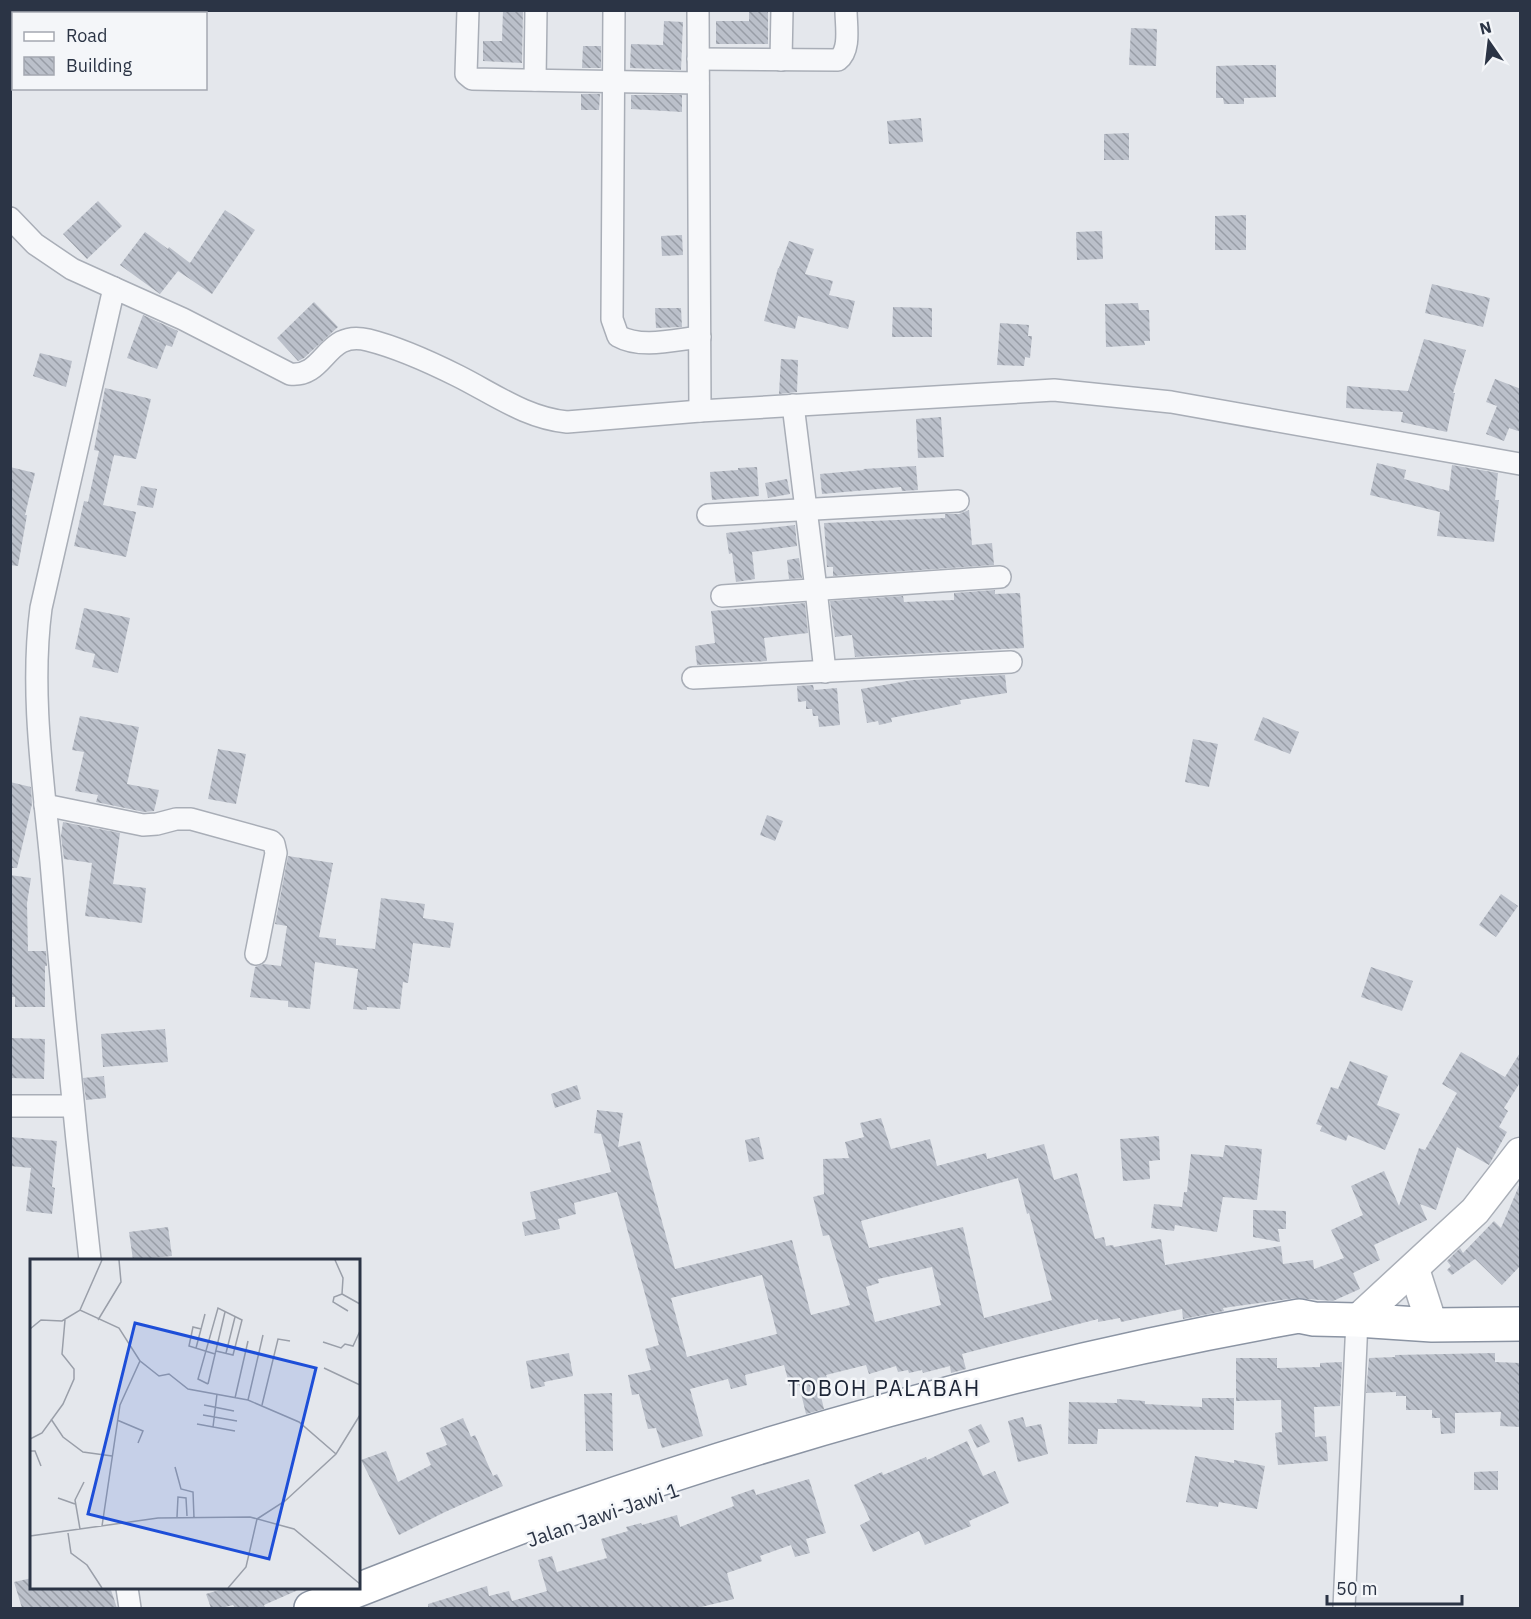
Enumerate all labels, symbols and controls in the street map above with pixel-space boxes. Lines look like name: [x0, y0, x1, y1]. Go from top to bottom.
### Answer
legend: [12, 12, 207, 90]
north arrow: [1459, 12, 1519, 72]
text: N: [1477, 16, 1493, 39]
text: Road: [66, 24, 107, 47]
text: Building: [66, 54, 133, 77]
inset map: [30, 1259, 360, 1589]
district label: TOBOH PALABAH: [787, 1373, 981, 1402]
street label: Jalan Jawi-Jawi 1: [523, 1476, 683, 1553]
scale bar: [1327, 1568, 1462, 1606]
text: 50 m: [1336, 1577, 1378, 1600]

